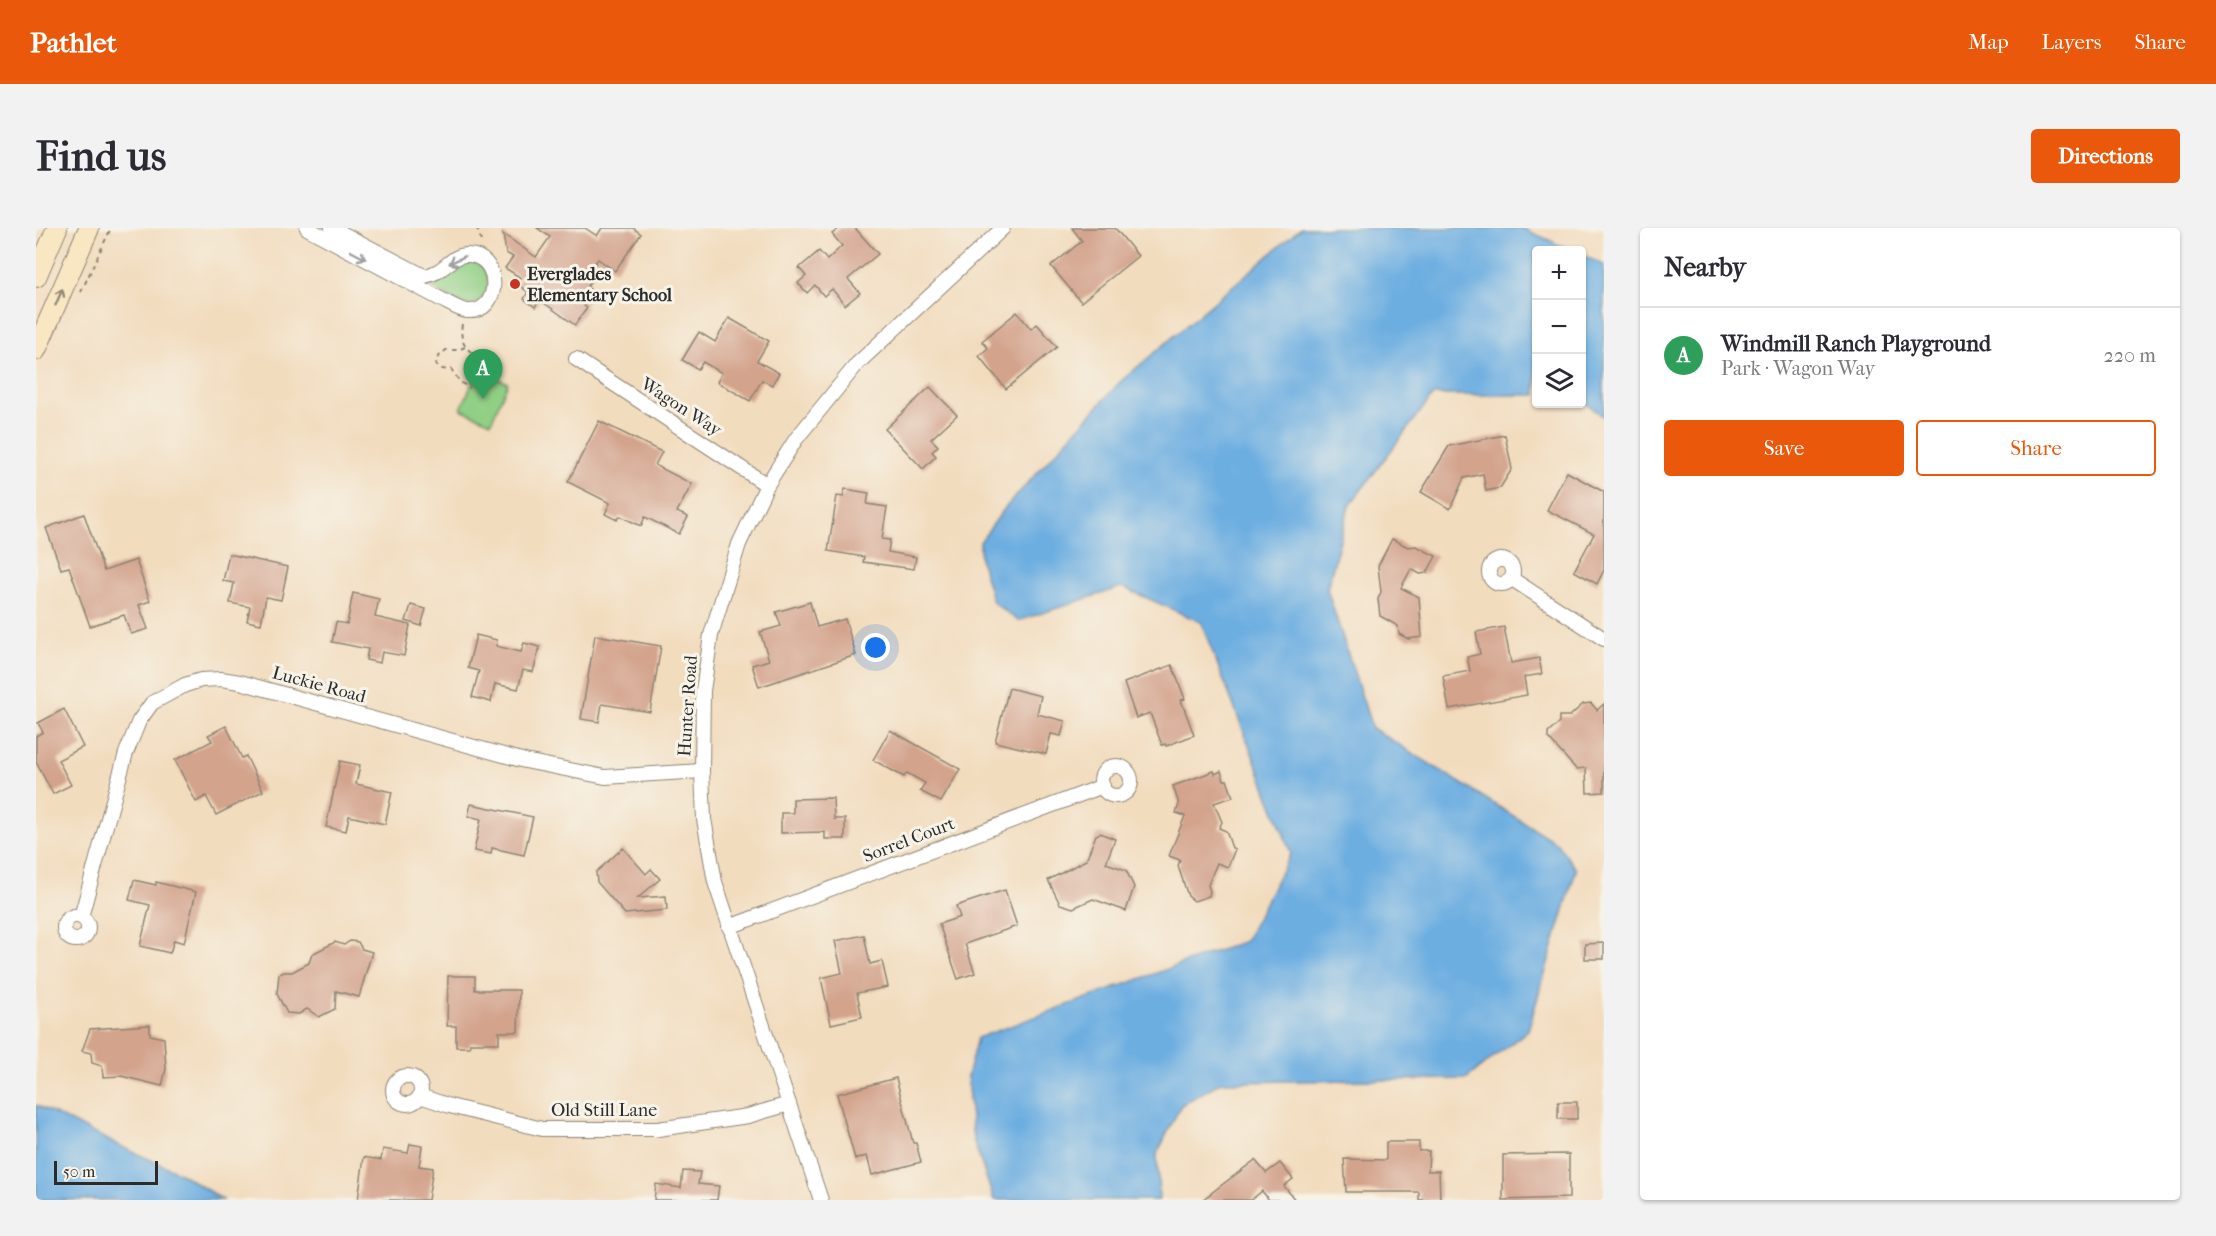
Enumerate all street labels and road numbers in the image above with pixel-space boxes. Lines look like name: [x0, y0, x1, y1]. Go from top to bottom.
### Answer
street label: Wagon Way: [636, 373, 726, 442]
street label: Hunter Road: [674, 654, 702, 757]
street label: Luckie Road: [270, 662, 368, 708]
street label: Sorrel Court: [860, 813, 958, 867]
street label: Old Still Lane: [551, 1100, 657, 1121]

